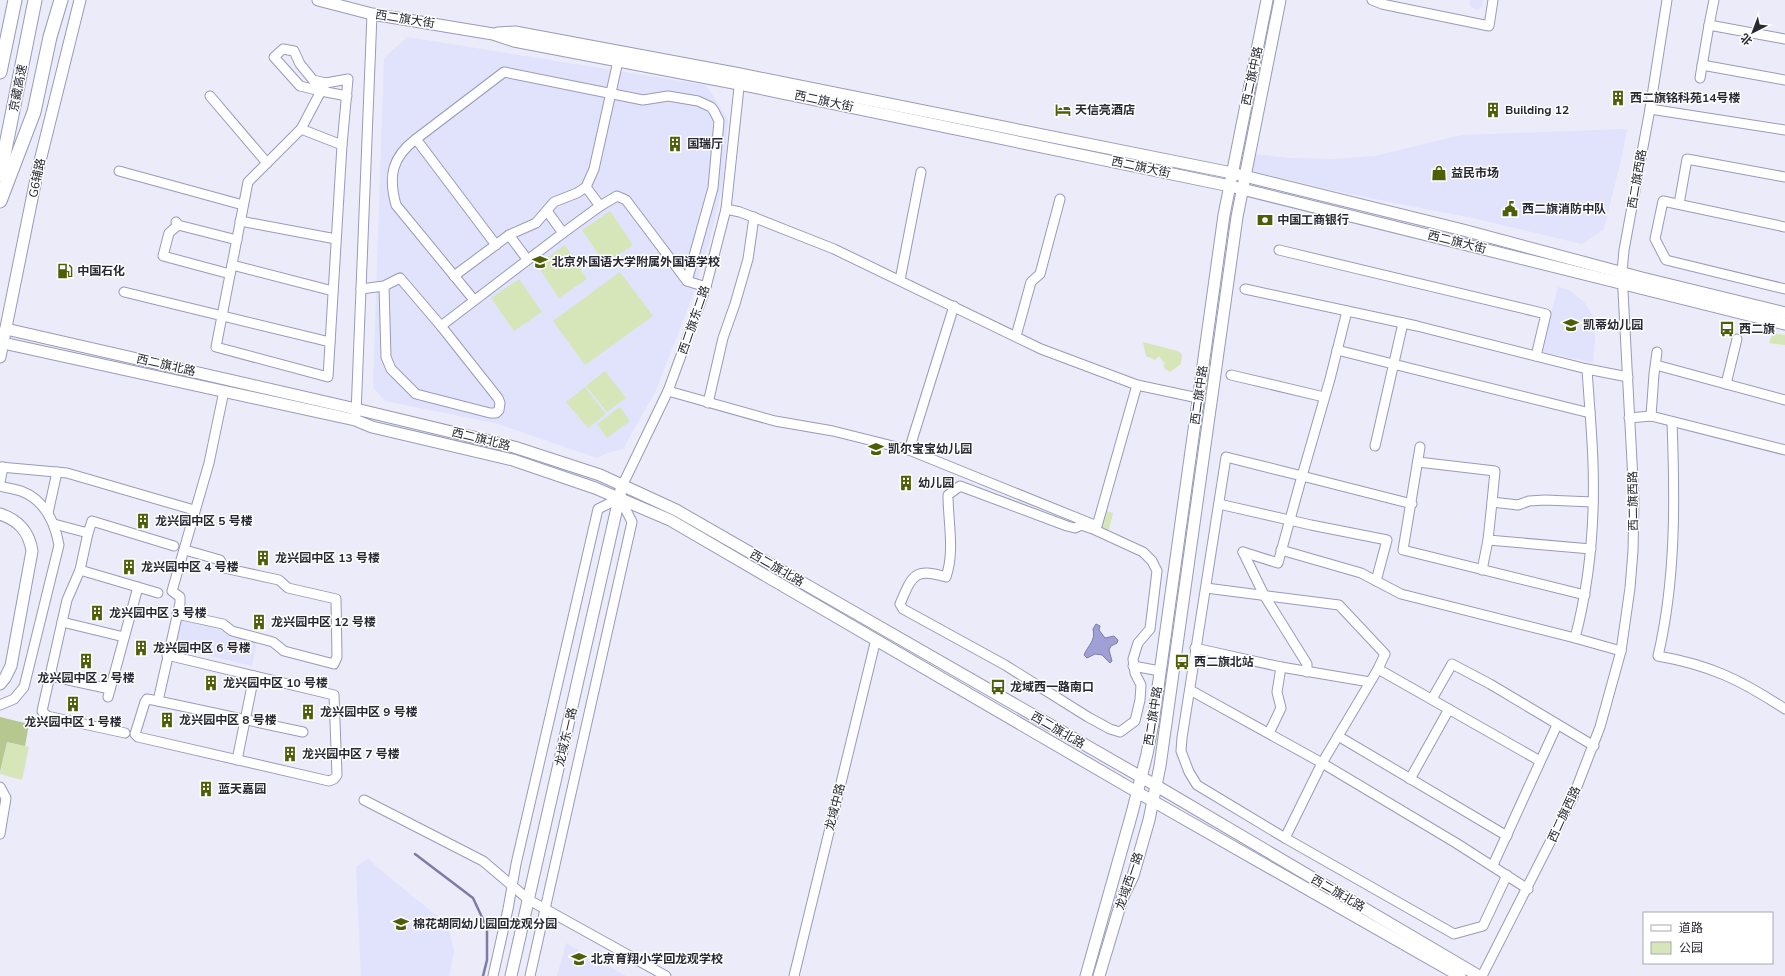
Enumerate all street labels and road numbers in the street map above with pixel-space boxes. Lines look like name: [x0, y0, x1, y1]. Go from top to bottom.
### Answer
street label: 西二旗大街: [374, 6, 436, 32]
street label: 西二旗中路: [1238, 45, 1266, 107]
street label: 京藏高速: [6, 63, 30, 113]
street label: 西二旗大街: [793, 87, 855, 115]
street label: 西二旗西路: [1624, 148, 1650, 210]
street label: 西二旗大街: [1110, 153, 1172, 181]
street label: G6辅路: [25, 157, 49, 199]
street label: 西二旗大街: [1426, 227, 1488, 257]
street label: 西二旗东二路: [675, 283, 713, 357]
street label: 西二旗北路: [135, 350, 197, 380]
street label: 西二旗中路: [1187, 364, 1211, 426]
street label: 西二旗北路: [450, 424, 512, 454]
street label: 西二旗西路: [1624, 471, 1642, 531]
street label: 西二旗北路: [747, 546, 807, 590]
street label: 西二旗中路: [1140, 685, 1166, 747]
street label: 龙域东一路: [551, 706, 581, 768]
street label: 西二旗北路: [1028, 708, 1088, 752]
street label: 龙域中路: [821, 782, 849, 832]
street label: 西二旗西路: [1544, 783, 1584, 845]
street label: 龙域西一路: [1112, 850, 1146, 912]
street label: 西二旗北路: [1308, 871, 1368, 915]

